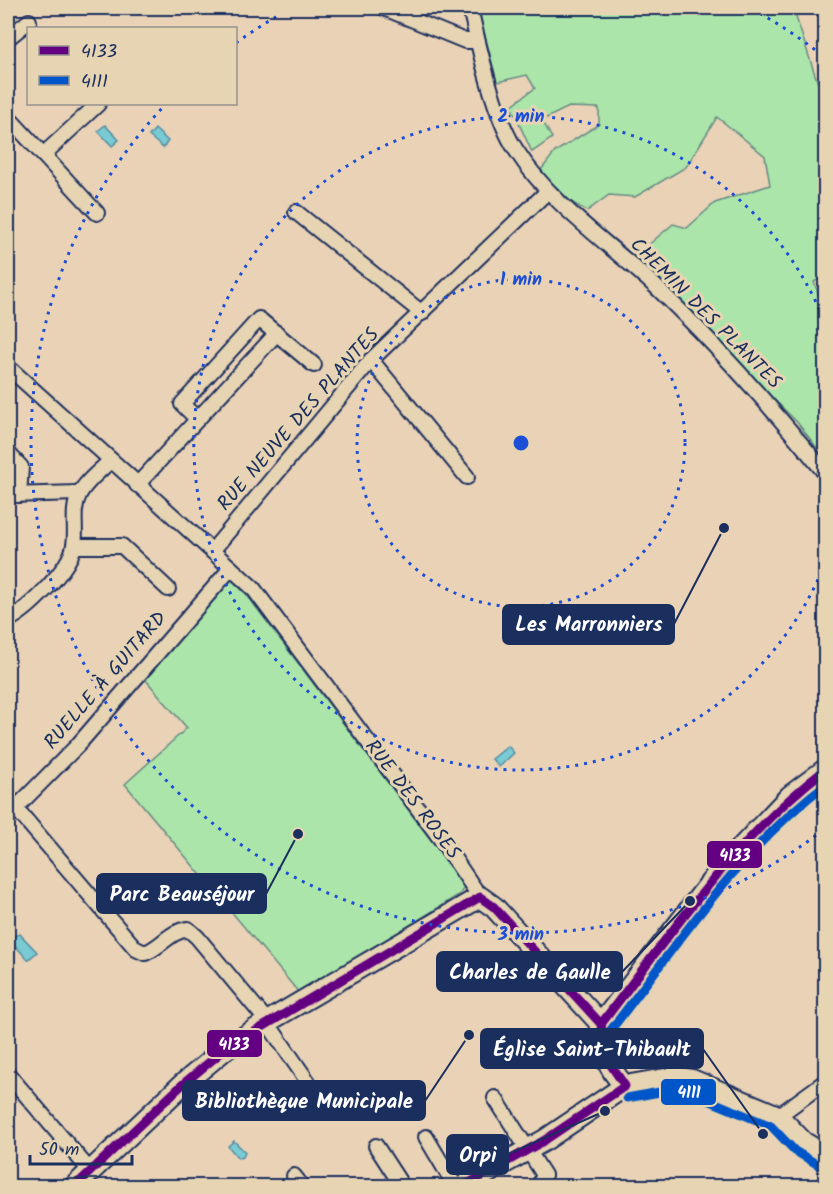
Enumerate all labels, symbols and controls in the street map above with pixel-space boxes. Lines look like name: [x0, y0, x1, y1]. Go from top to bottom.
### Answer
legend: [27, 27, 237, 105]
text: 4133: [81, 38, 117, 67]
text: 4111: [81, 68, 108, 97]
text: 2 min: [498, 103, 544, 132]
street label: CHEMIN DES PLANTES: [621, 230, 789, 398]
text: 1 min: [500, 266, 542, 295]
street label: RUE NEUVE DES PLANTES: [210, 321, 388, 519]
centre of rings: [511, 433, 531, 453]
street label: RUELLE À GUITARD: [37, 604, 176, 757]
callout: Les Marronniers: [503, 605, 674, 644]
text: Les Marronniers: [515, 609, 663, 642]
street label: RUE DES ROSES: [356, 733, 468, 867]
line badge: 4133: [706, 840, 763, 869]
text: 4133: [719, 844, 751, 869]
callout: Parc Beauséjour: [97, 874, 266, 913]
text: Parc Beauséjour: [110, 879, 256, 912]
text: 3 min: [497, 921, 544, 950]
callout: Charles de Gaulle: [437, 952, 622, 991]
text: Charles de Gaulle: [449, 957, 611, 990]
line badge: 4133: [206, 1029, 263, 1058]
callout: Église Saint-Thibault: [481, 1029, 703, 1068]
text: 4133: [218, 1033, 250, 1058]
text: Église Saint-Thibault: [493, 1034, 691, 1067]
line badge: 4111: [660, 1078, 717, 1106]
callout: Bibliothèque Municipale: [183, 1081, 425, 1120]
text: 4111: [677, 1081, 701, 1106]
text: Bibliothèque Municipale: [195, 1086, 413, 1119]
scale bar: [30, 1128, 132, 1166]
callout: Orpi: [447, 1135, 508, 1174]
text: 50 m: [39, 1136, 79, 1165]
text: Orpi: [459, 1140, 497, 1173]

